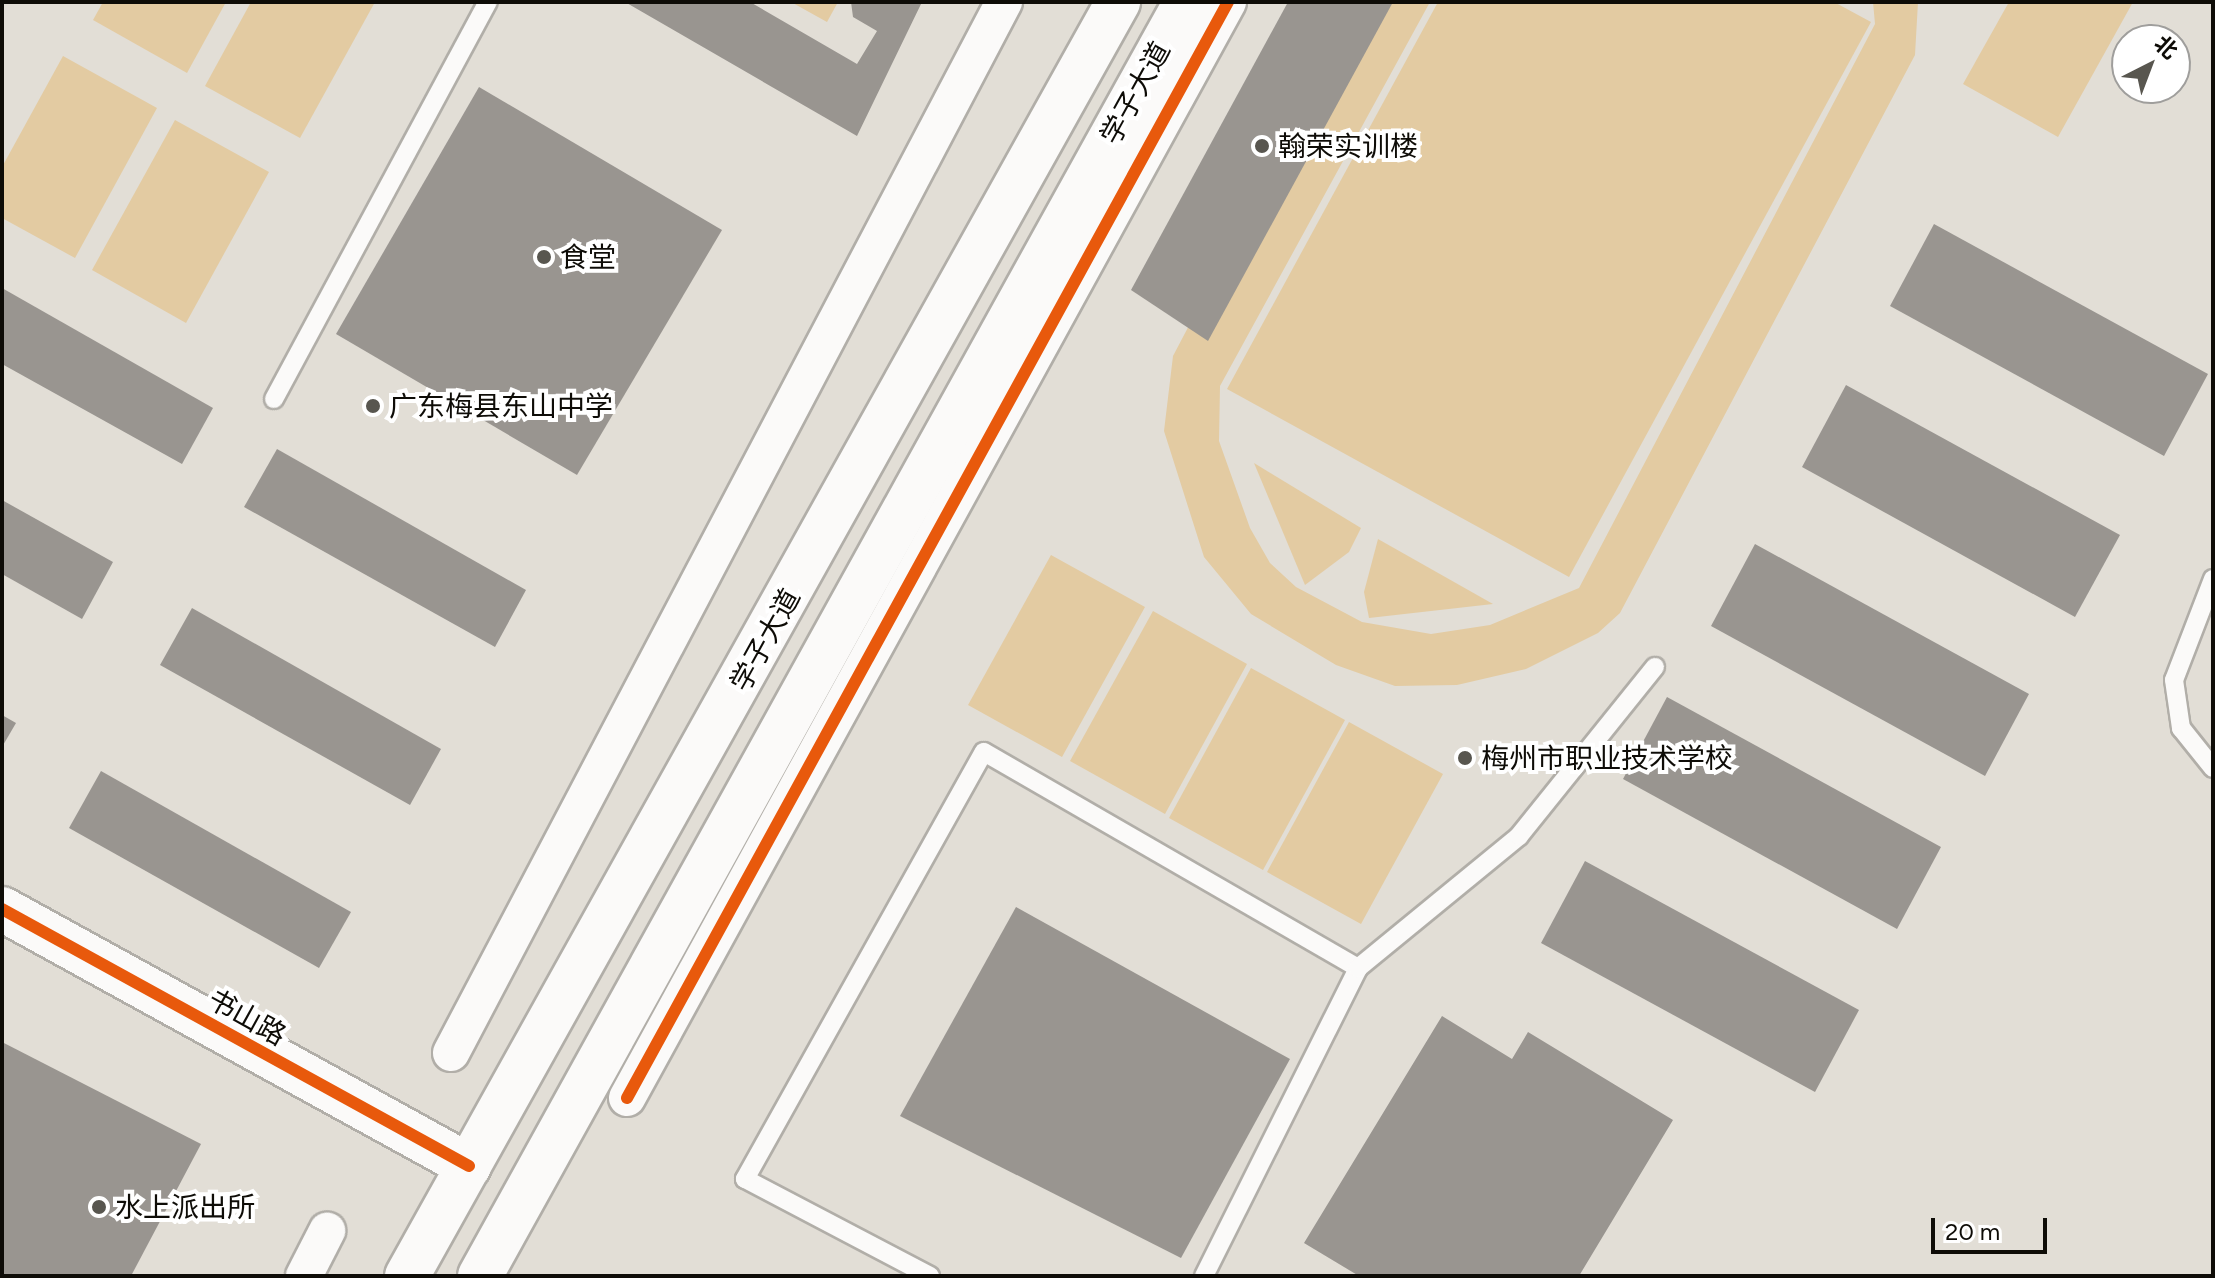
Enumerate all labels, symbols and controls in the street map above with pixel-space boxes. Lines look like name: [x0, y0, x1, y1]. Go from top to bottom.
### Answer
north arrow: [2111, 24, 2191, 104]
text: 北: [2149, 30, 2183, 65]
street label: 学子大道: [1093, 36, 1177, 150]
place label: 翰荣实训楼: [1278, 129, 1418, 163]
marker: 翰荣实训楼: [1253, 137, 1271, 155]
place label: 食堂: [560, 240, 616, 274]
marker: 食堂: [535, 248, 553, 266]
place label: 广东梅县东山中学: [389, 389, 613, 423]
marker: 广东梅县东山中学: [364, 397, 382, 415]
street label: 学子大道: [723, 583, 807, 697]
place label: 梅州市职业技术学校: [1481, 741, 1733, 775]
marker: 梅州市职业技术学校: [1456, 749, 1474, 767]
street label: 书山路: [202, 982, 292, 1052]
place label: 水上派出所: [115, 1190, 255, 1224]
marker: 水上派出所: [90, 1198, 108, 1216]
scale bar: [1935, 1202, 2051, 1252]
text: 20 m: [1945, 1217, 2000, 1246]

